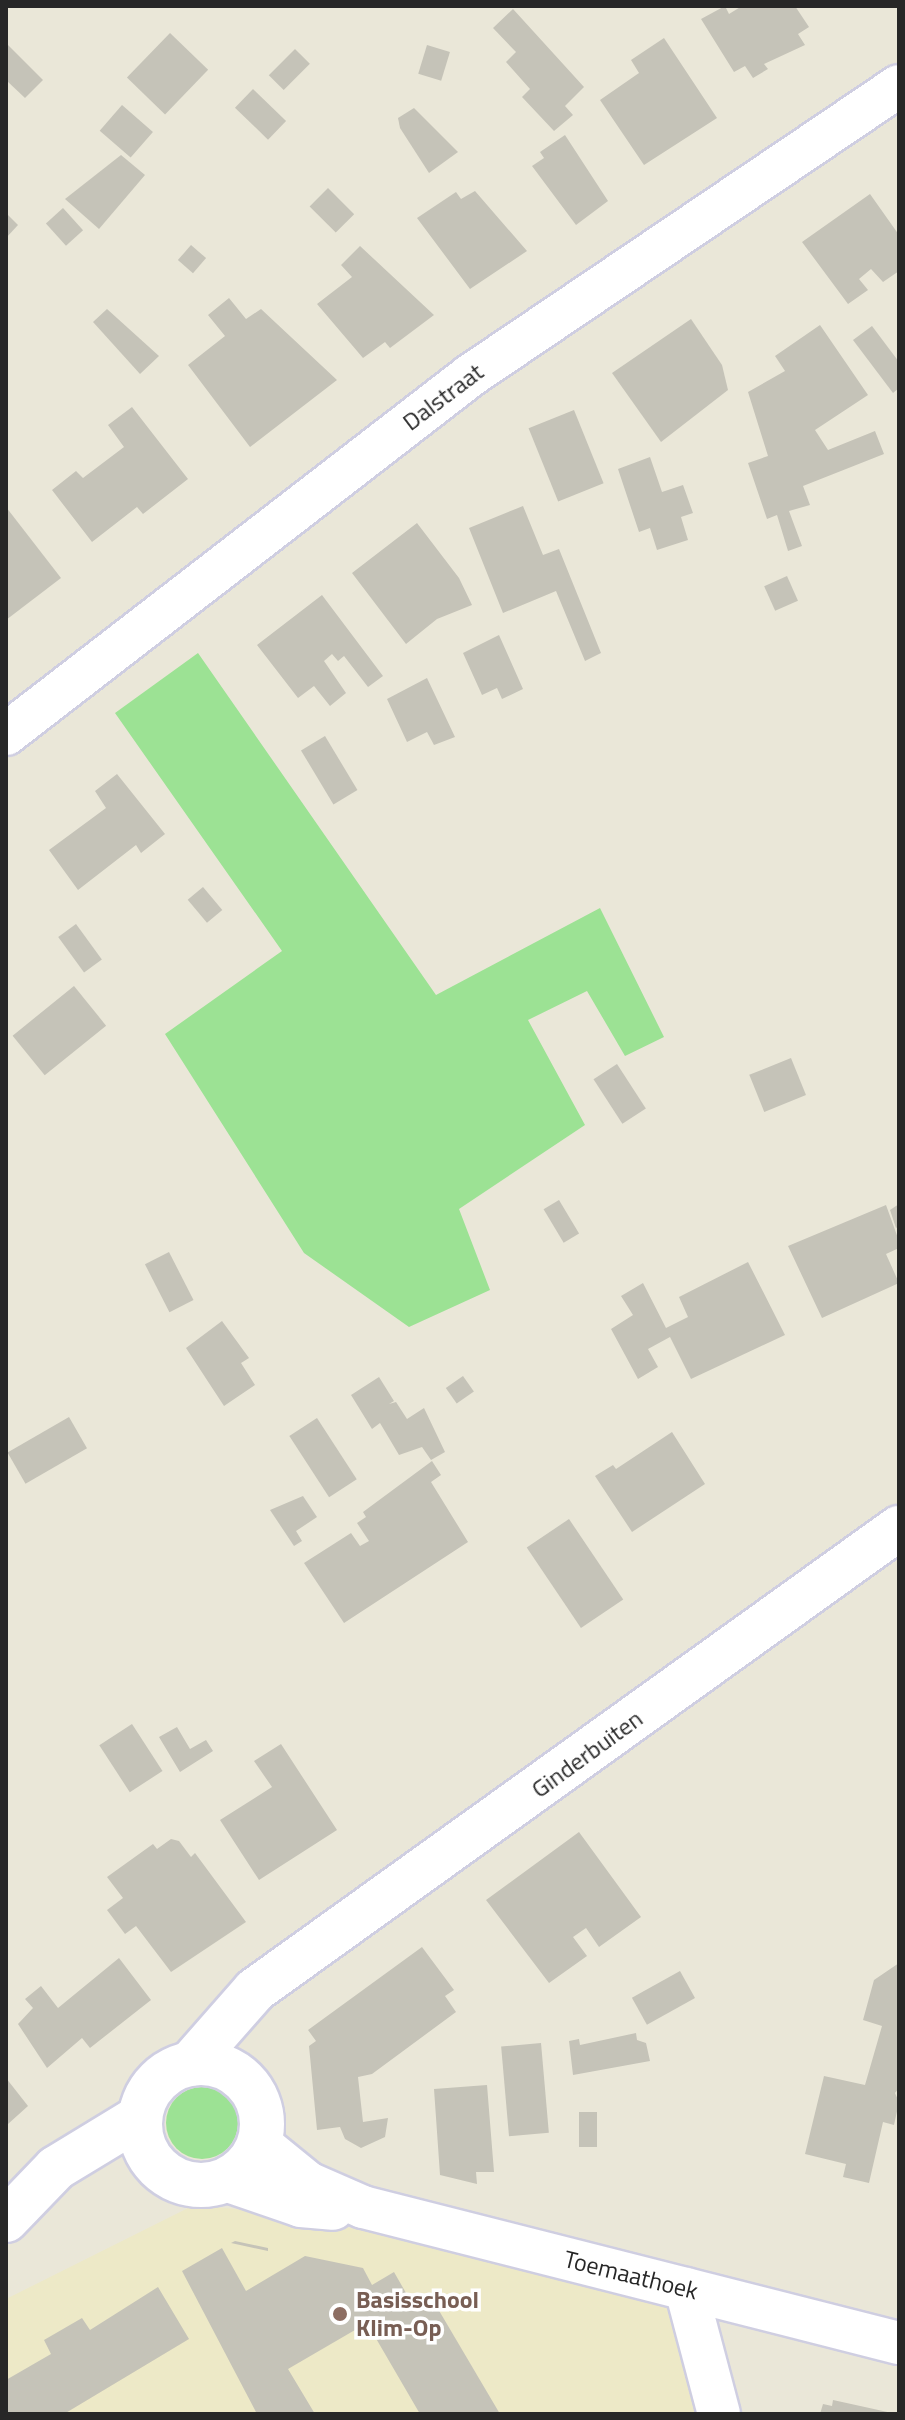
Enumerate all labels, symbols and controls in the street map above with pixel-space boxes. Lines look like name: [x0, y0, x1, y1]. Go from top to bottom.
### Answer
street label: Dalstraat: [397, 357, 489, 437]
street label: Ginderbuiten: [526, 1704, 648, 1804]
street label: Toemaathoek: [561, 2244, 701, 2306]
place label: Basisschool Klim-Op: [356, 2286, 479, 2342]
marker: Basisschool Klim-Op: [331, 2305, 349, 2323]

